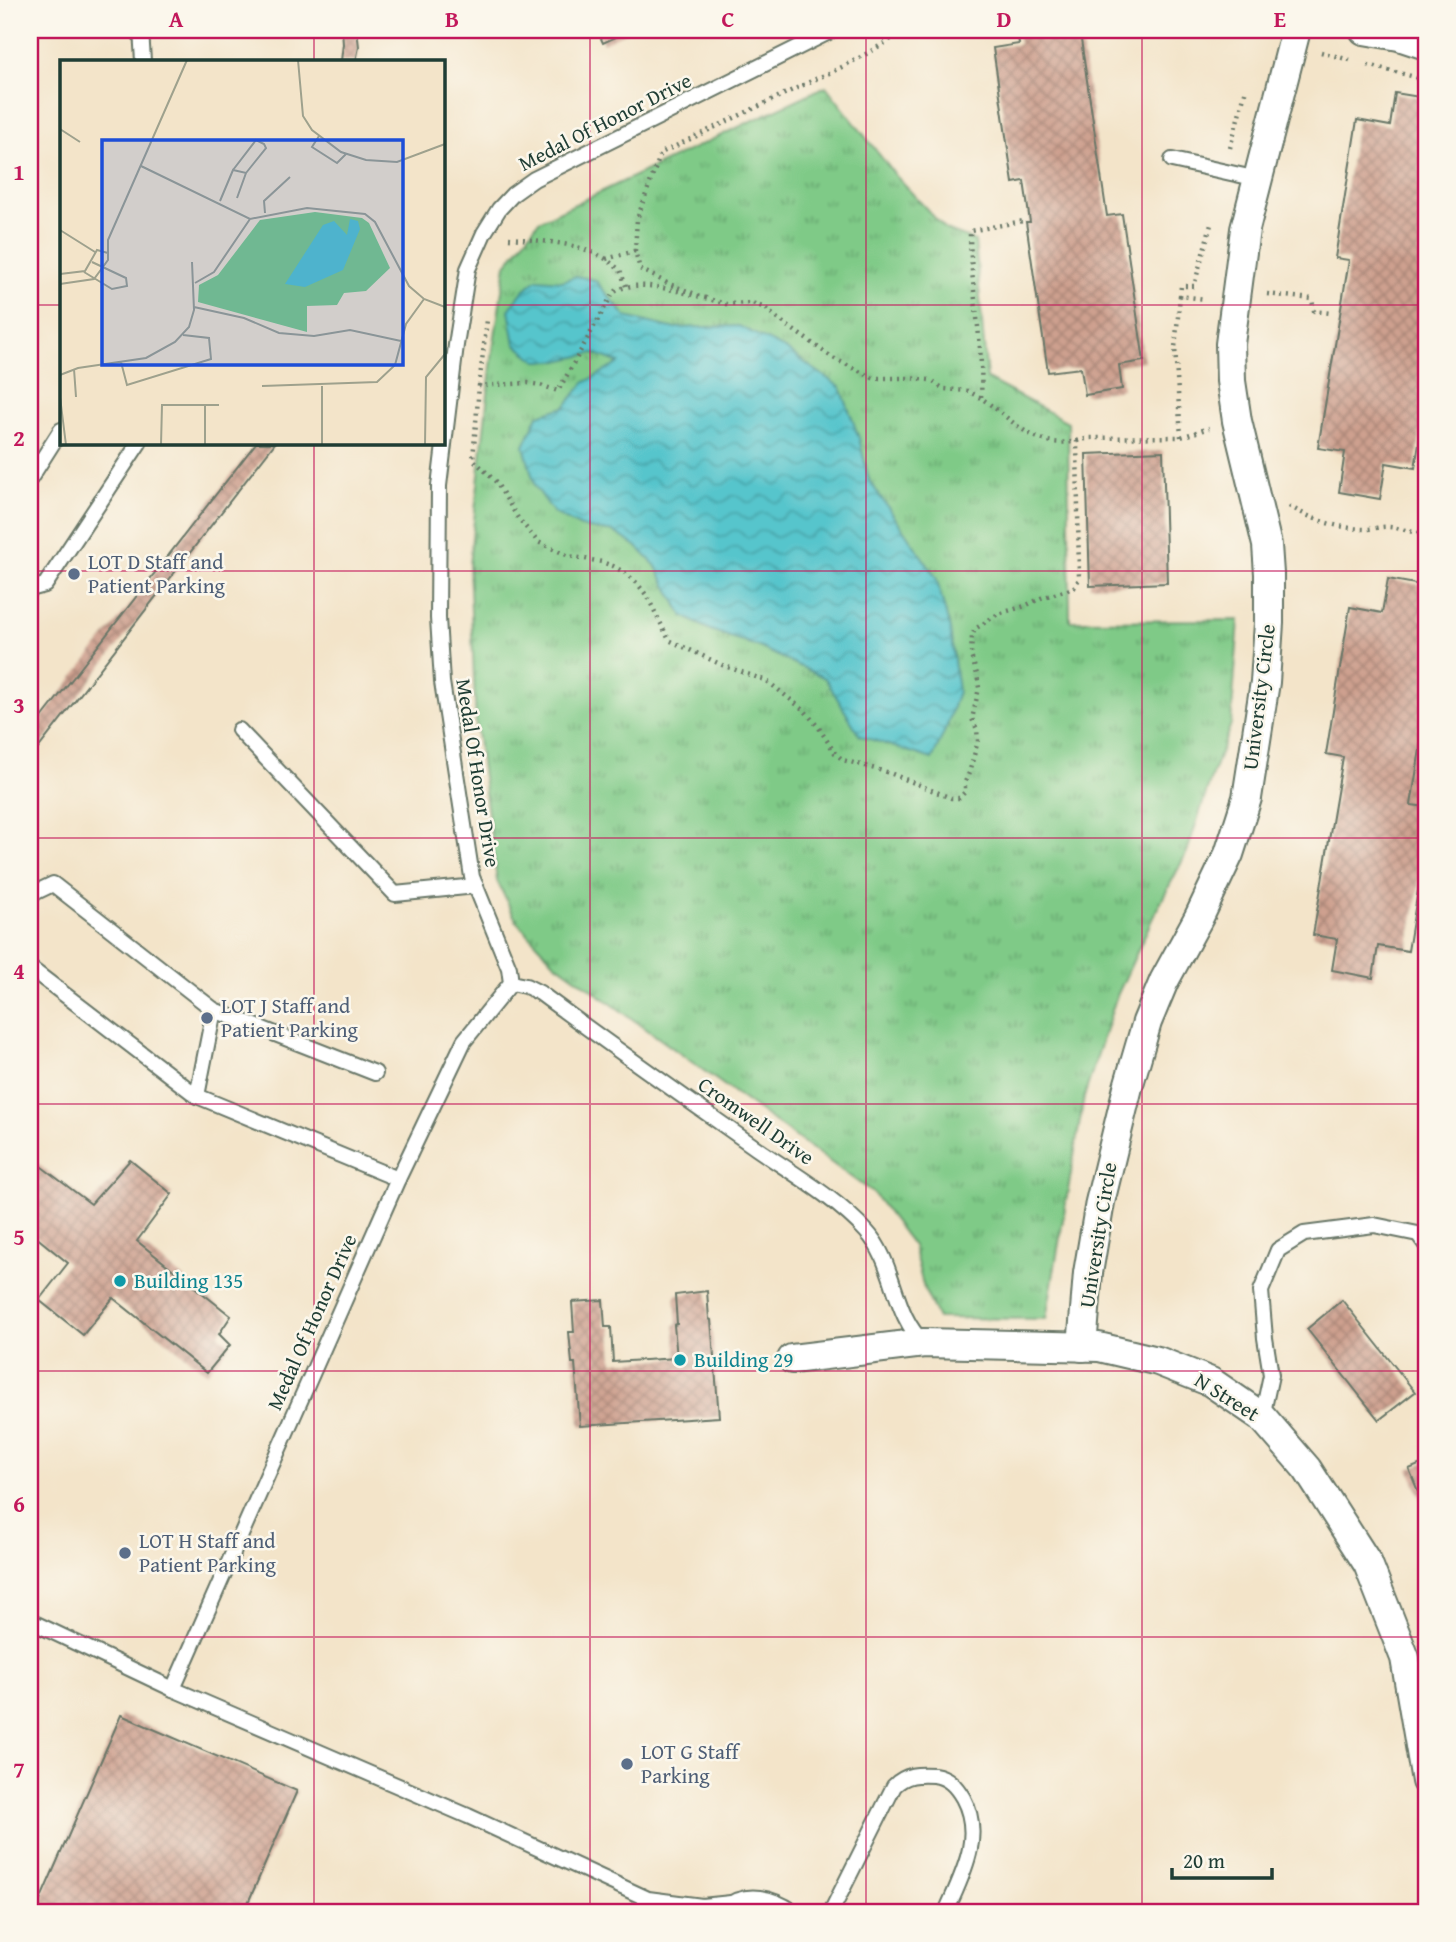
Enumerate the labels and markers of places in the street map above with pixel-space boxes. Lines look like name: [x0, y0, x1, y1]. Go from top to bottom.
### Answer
place label: LOT D Staff and Patient Parking: [88, 546, 225, 601]
marker: LOT D Staff and Patient Parking: [66, 566, 82, 582]
place label: LOT J Staff and Patient Parking: [221, 990, 358, 1045]
marker: LOT J Staff and Patient Parking: [199, 1010, 215, 1026]
place label: Building 135: [134, 1265, 243, 1296]
marker: Building 135: [112, 1273, 128, 1289]
place label: Building 29: [694, 1344, 793, 1375]
marker: Building 29: [672, 1352, 688, 1368]
place label: LOT H Staff and Patient Parking: [139, 1525, 276, 1580]
marker: LOT H Staff and Patient Parking: [117, 1545, 133, 1561]
place label: LOT G Staff Parking: [641, 1736, 741, 1791]
marker: LOT G Staff Parking: [619, 1756, 635, 1772]

